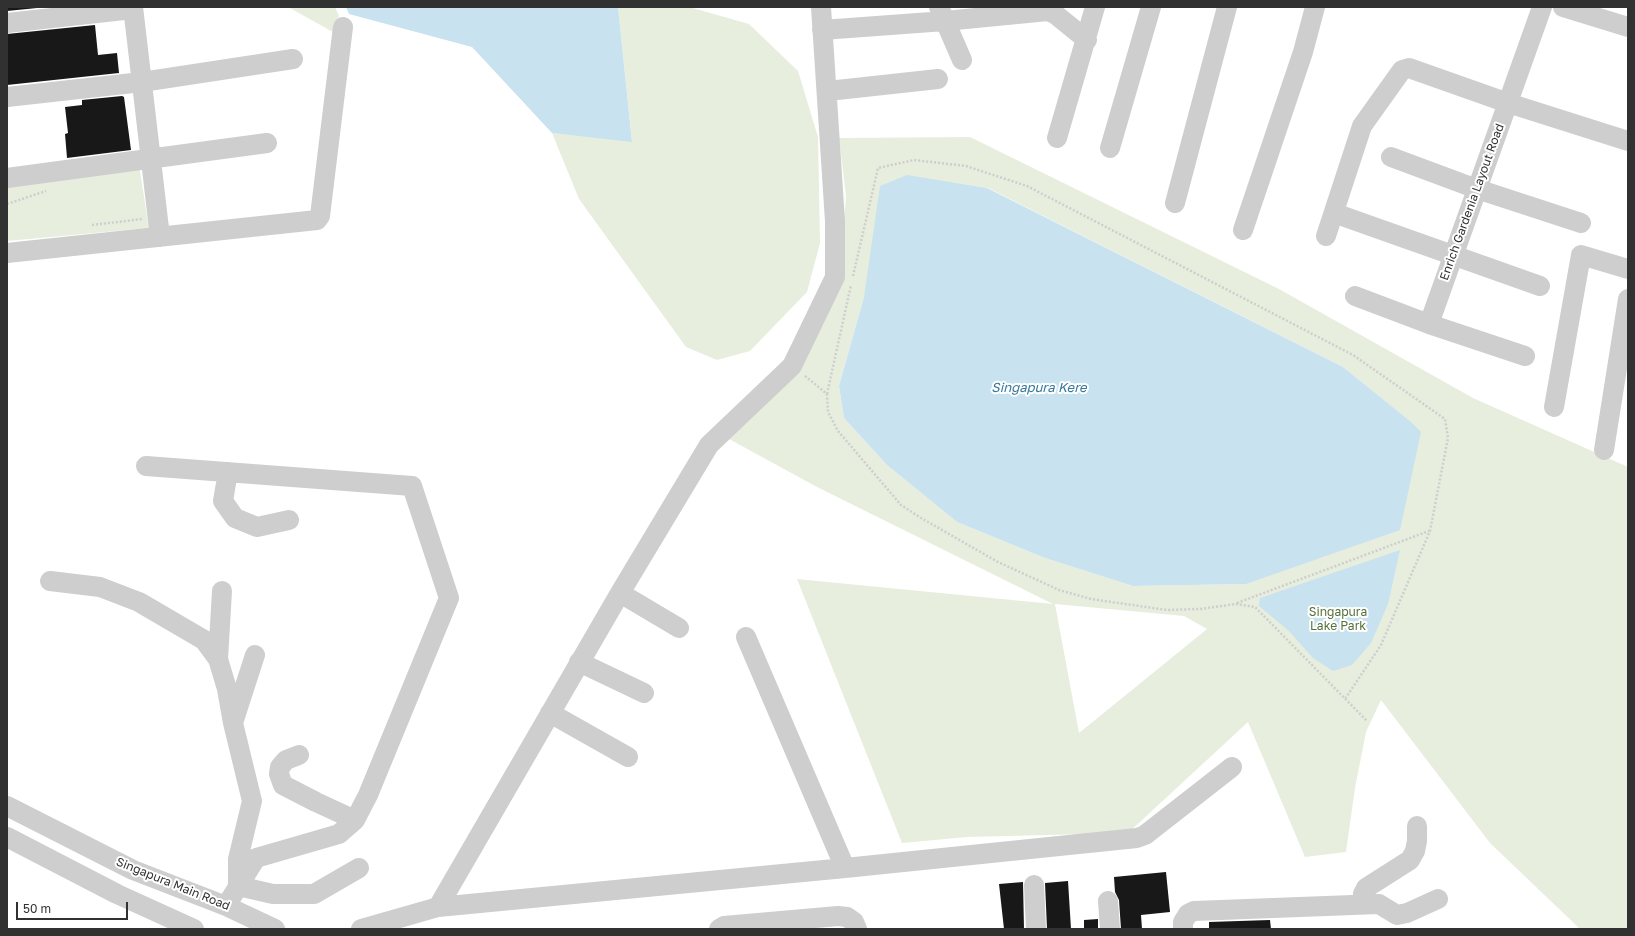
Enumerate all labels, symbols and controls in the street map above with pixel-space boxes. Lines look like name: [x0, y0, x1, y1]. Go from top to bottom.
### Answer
street label: Enrich Gardenia Layout Road: [1437, 122, 1507, 282]
water label: Singapura Kere: [991, 380, 1087, 396]
park label: Singapura Lake Park: [1309, 605, 1367, 633]
street label: Singapura Main Road: [114, 855, 232, 913]
scale bar: [18, 894, 130, 920]
text: 50 m: [23, 901, 51, 916]

